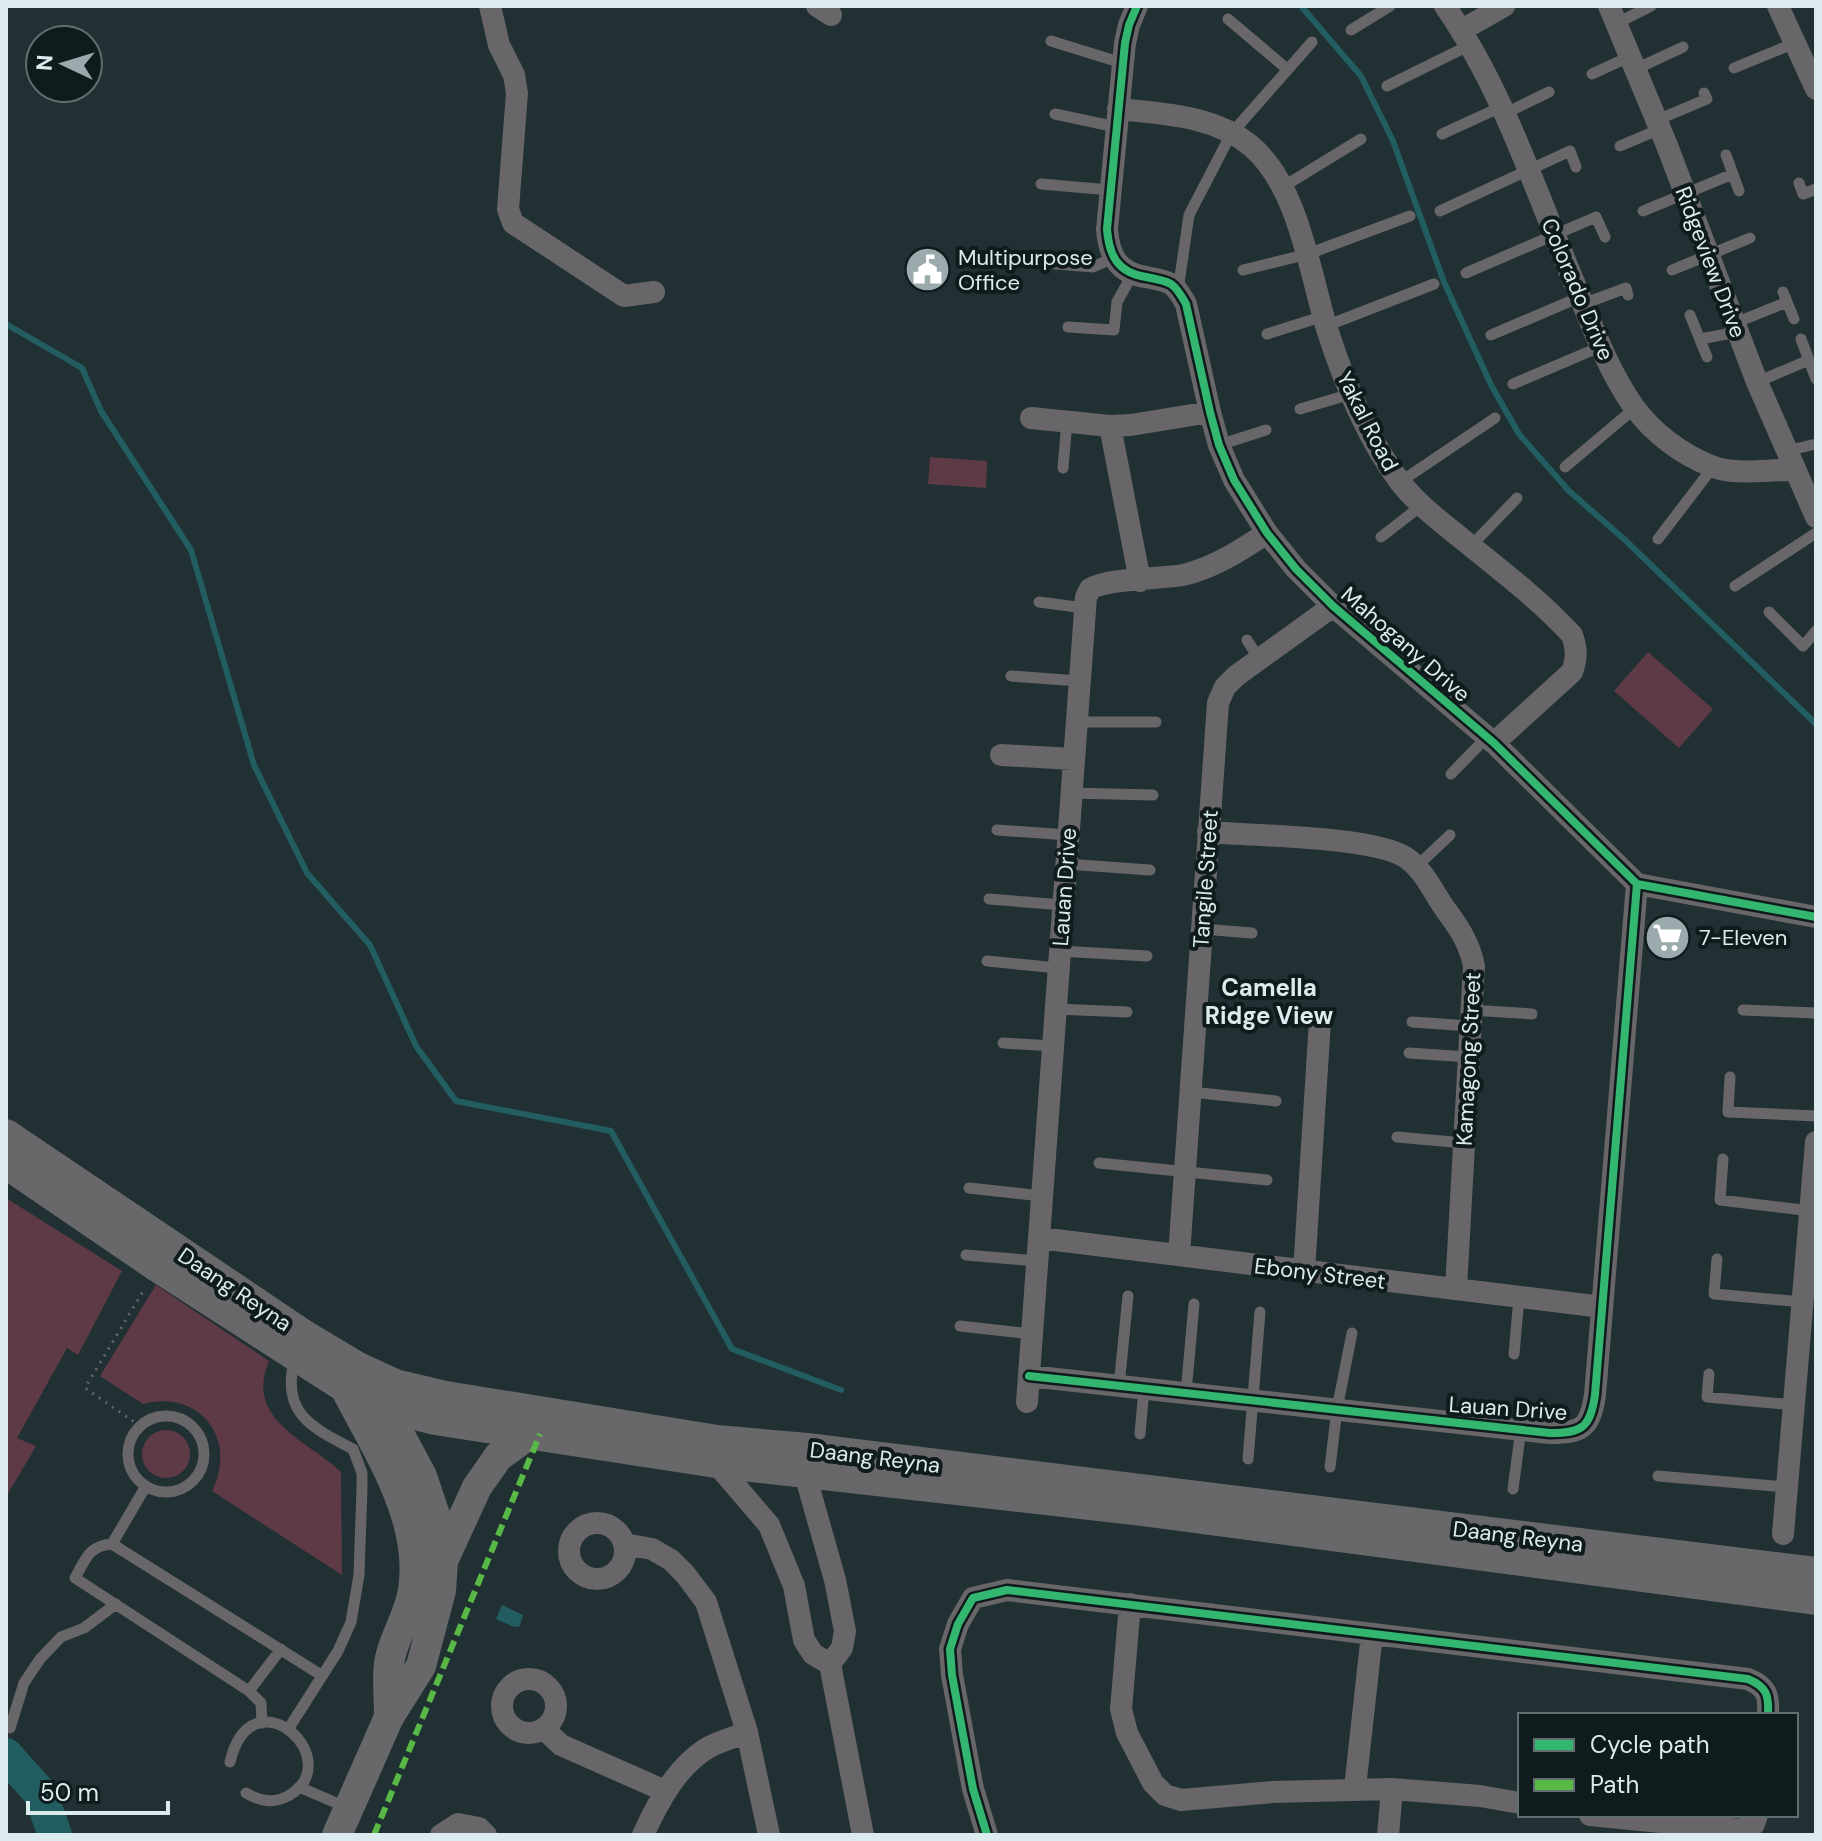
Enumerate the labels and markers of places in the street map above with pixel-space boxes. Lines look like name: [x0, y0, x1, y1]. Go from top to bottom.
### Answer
place label: Multipurpose Office: [958, 243, 1093, 297]
public building icon: Multipurpose Office: [903, 246, 951, 294]
supermarket icon: 7-Eleven: [1644, 913, 1692, 961]
place label: 7-Eleven: [1699, 923, 1787, 952]

